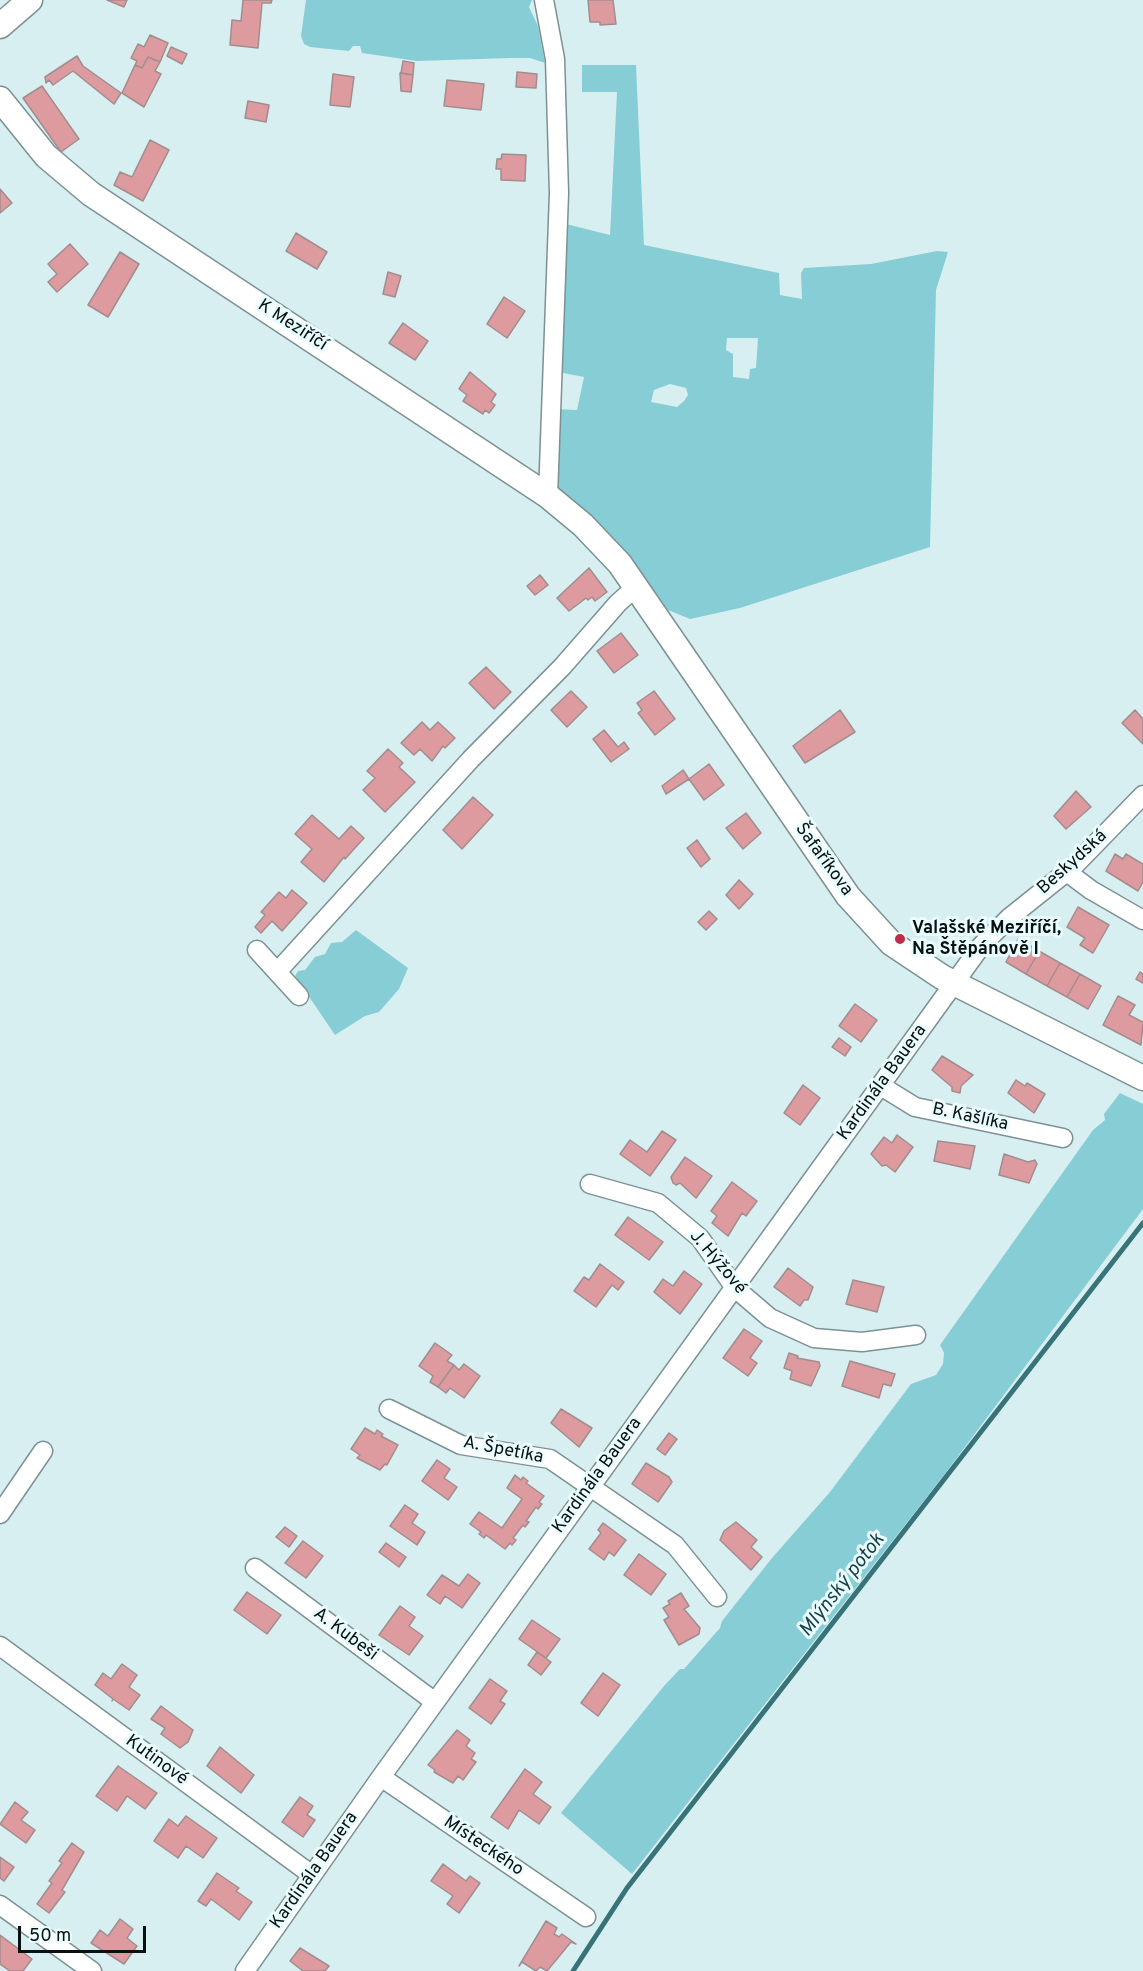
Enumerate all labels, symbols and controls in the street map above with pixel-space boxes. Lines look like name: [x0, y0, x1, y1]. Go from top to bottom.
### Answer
street label: K Meziříčí: [253, 295, 331, 357]
street label: Šafaříkova: [789, 819, 857, 901]
street label: Beskydská: [1034, 826, 1112, 900]
place label: Valašské Meziříčí, Na Štěpánově I: [912, 918, 1061, 960]
marker: Valašské Meziříčí, Na Štěpánově I: [893, 932, 907, 946]
street label: Kardinála Bauera: [834, 1021, 932, 1145]
street label: B. Kašlíka: [930, 1099, 1010, 1137]
street label: J. Hýžové: [684, 1226, 750, 1300]
street label: Kardinála Bauera: [549, 1414, 647, 1538]
street label: A. Špetíka: [461, 1433, 545, 1469]
water label: Mlýnský potok: [795, 1530, 891, 1642]
street label: A. Kubeši: [308, 1604, 382, 1666]
street label: Kutinové: [120, 1731, 192, 1791]
street label: Kardinála Bauera: [267, 1808, 363, 1934]
street label: Místeckého: [439, 1812, 527, 1882]
scale bar: [21, 1914, 148, 1952]
text: 50 m: [29, 1925, 71, 1948]

